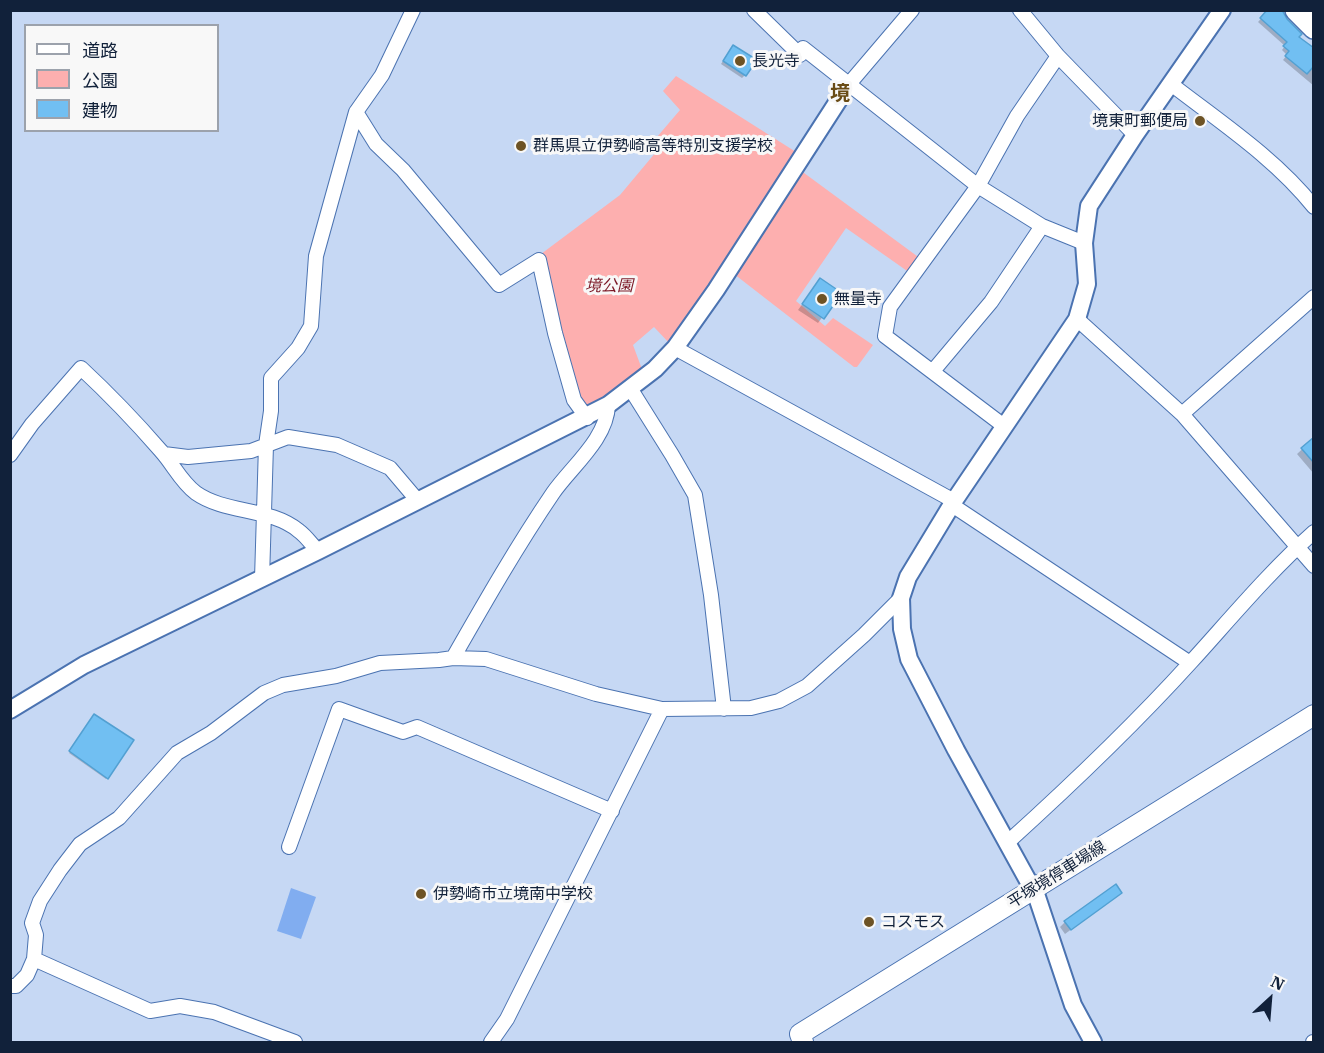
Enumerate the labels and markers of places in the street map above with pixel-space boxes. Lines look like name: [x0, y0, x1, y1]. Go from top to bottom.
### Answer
place label: 長光寺: [752, 51, 800, 71]
marker: 長光寺: [733, 54, 747, 68]
place label: 境東町郵便局: [1092, 111, 1188, 131]
marker: 境東町郵便局: [1193, 114, 1207, 128]
place label: 群馬県立伊勢崎高等特別支援学校: [533, 136, 773, 156]
marker: 群馬県立伊勢崎高等特別支援学校: [514, 139, 528, 153]
place label: 無量寺: [834, 289, 882, 309]
marker: 無量寺: [815, 292, 829, 306]
place label: 伊勢崎市立境南中学校: [433, 884, 593, 904]
marker: 伊勢崎市立境南中学校: [414, 887, 428, 901]
place label: コスモス: [881, 912, 945, 932]
marker: コスモス: [862, 915, 876, 929]

